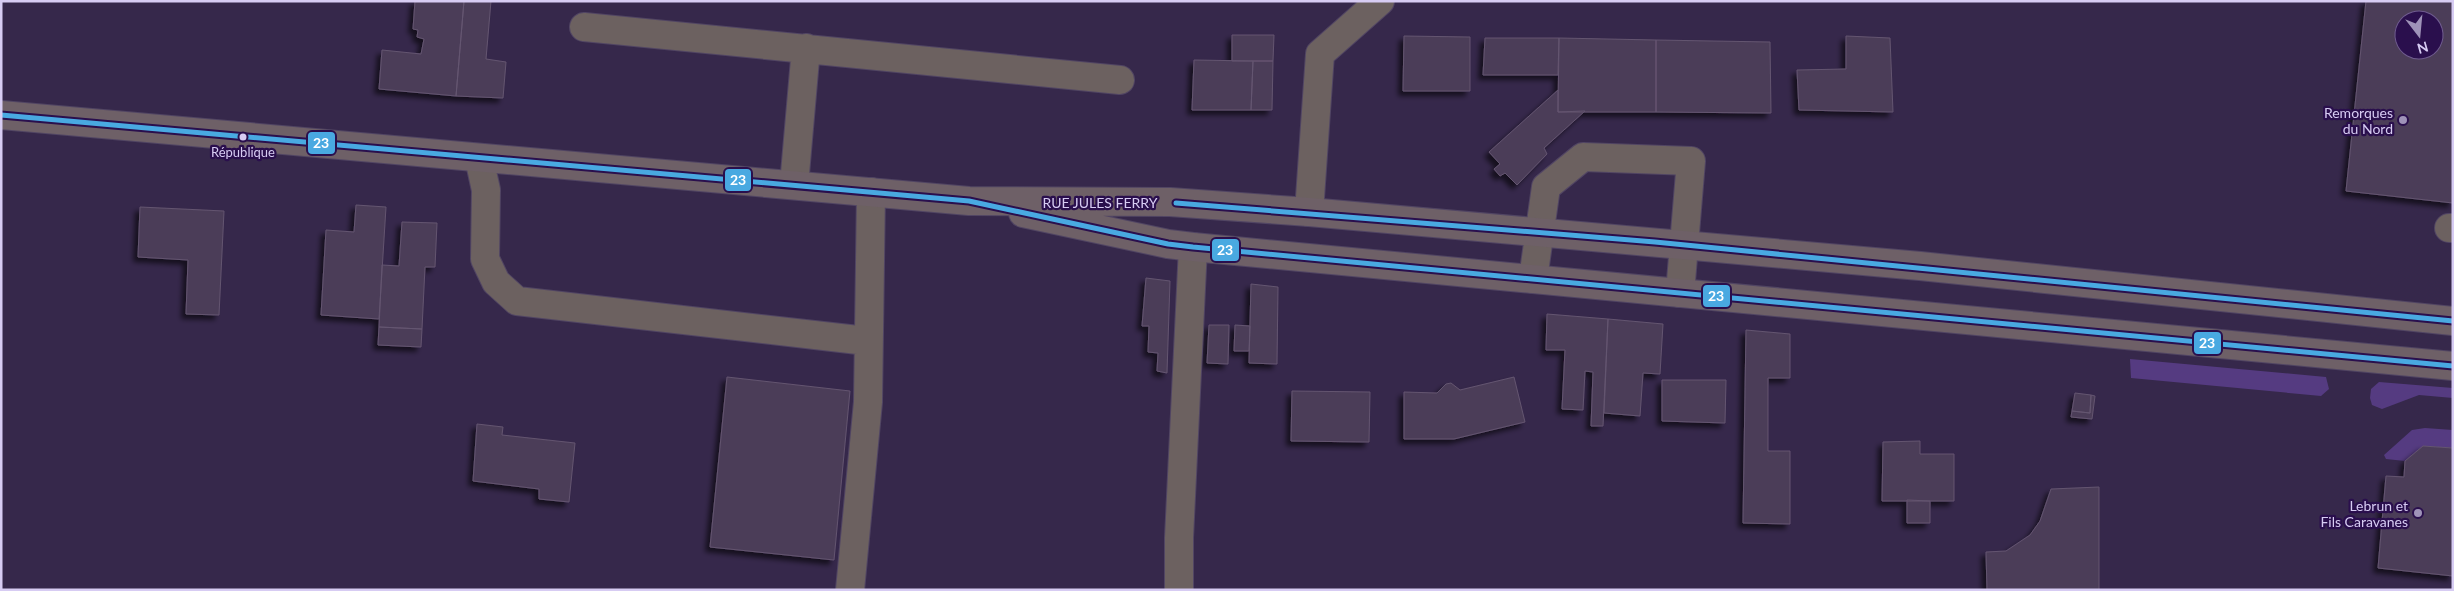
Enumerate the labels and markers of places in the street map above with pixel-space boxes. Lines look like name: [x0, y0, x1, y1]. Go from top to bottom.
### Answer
place label: Remorques du Nord: [2324, 104, 2393, 137]
marker: Remorques du Nord: [2397, 114, 2409, 126]
marker: République: [238, 132, 248, 142]
place label: République: [211, 144, 275, 160]
place label: Lebrun et Fils Caravanes: [2320, 497, 2408, 530]
marker: Lebrun et Fils Caravanes: [2412, 507, 2424, 519]

